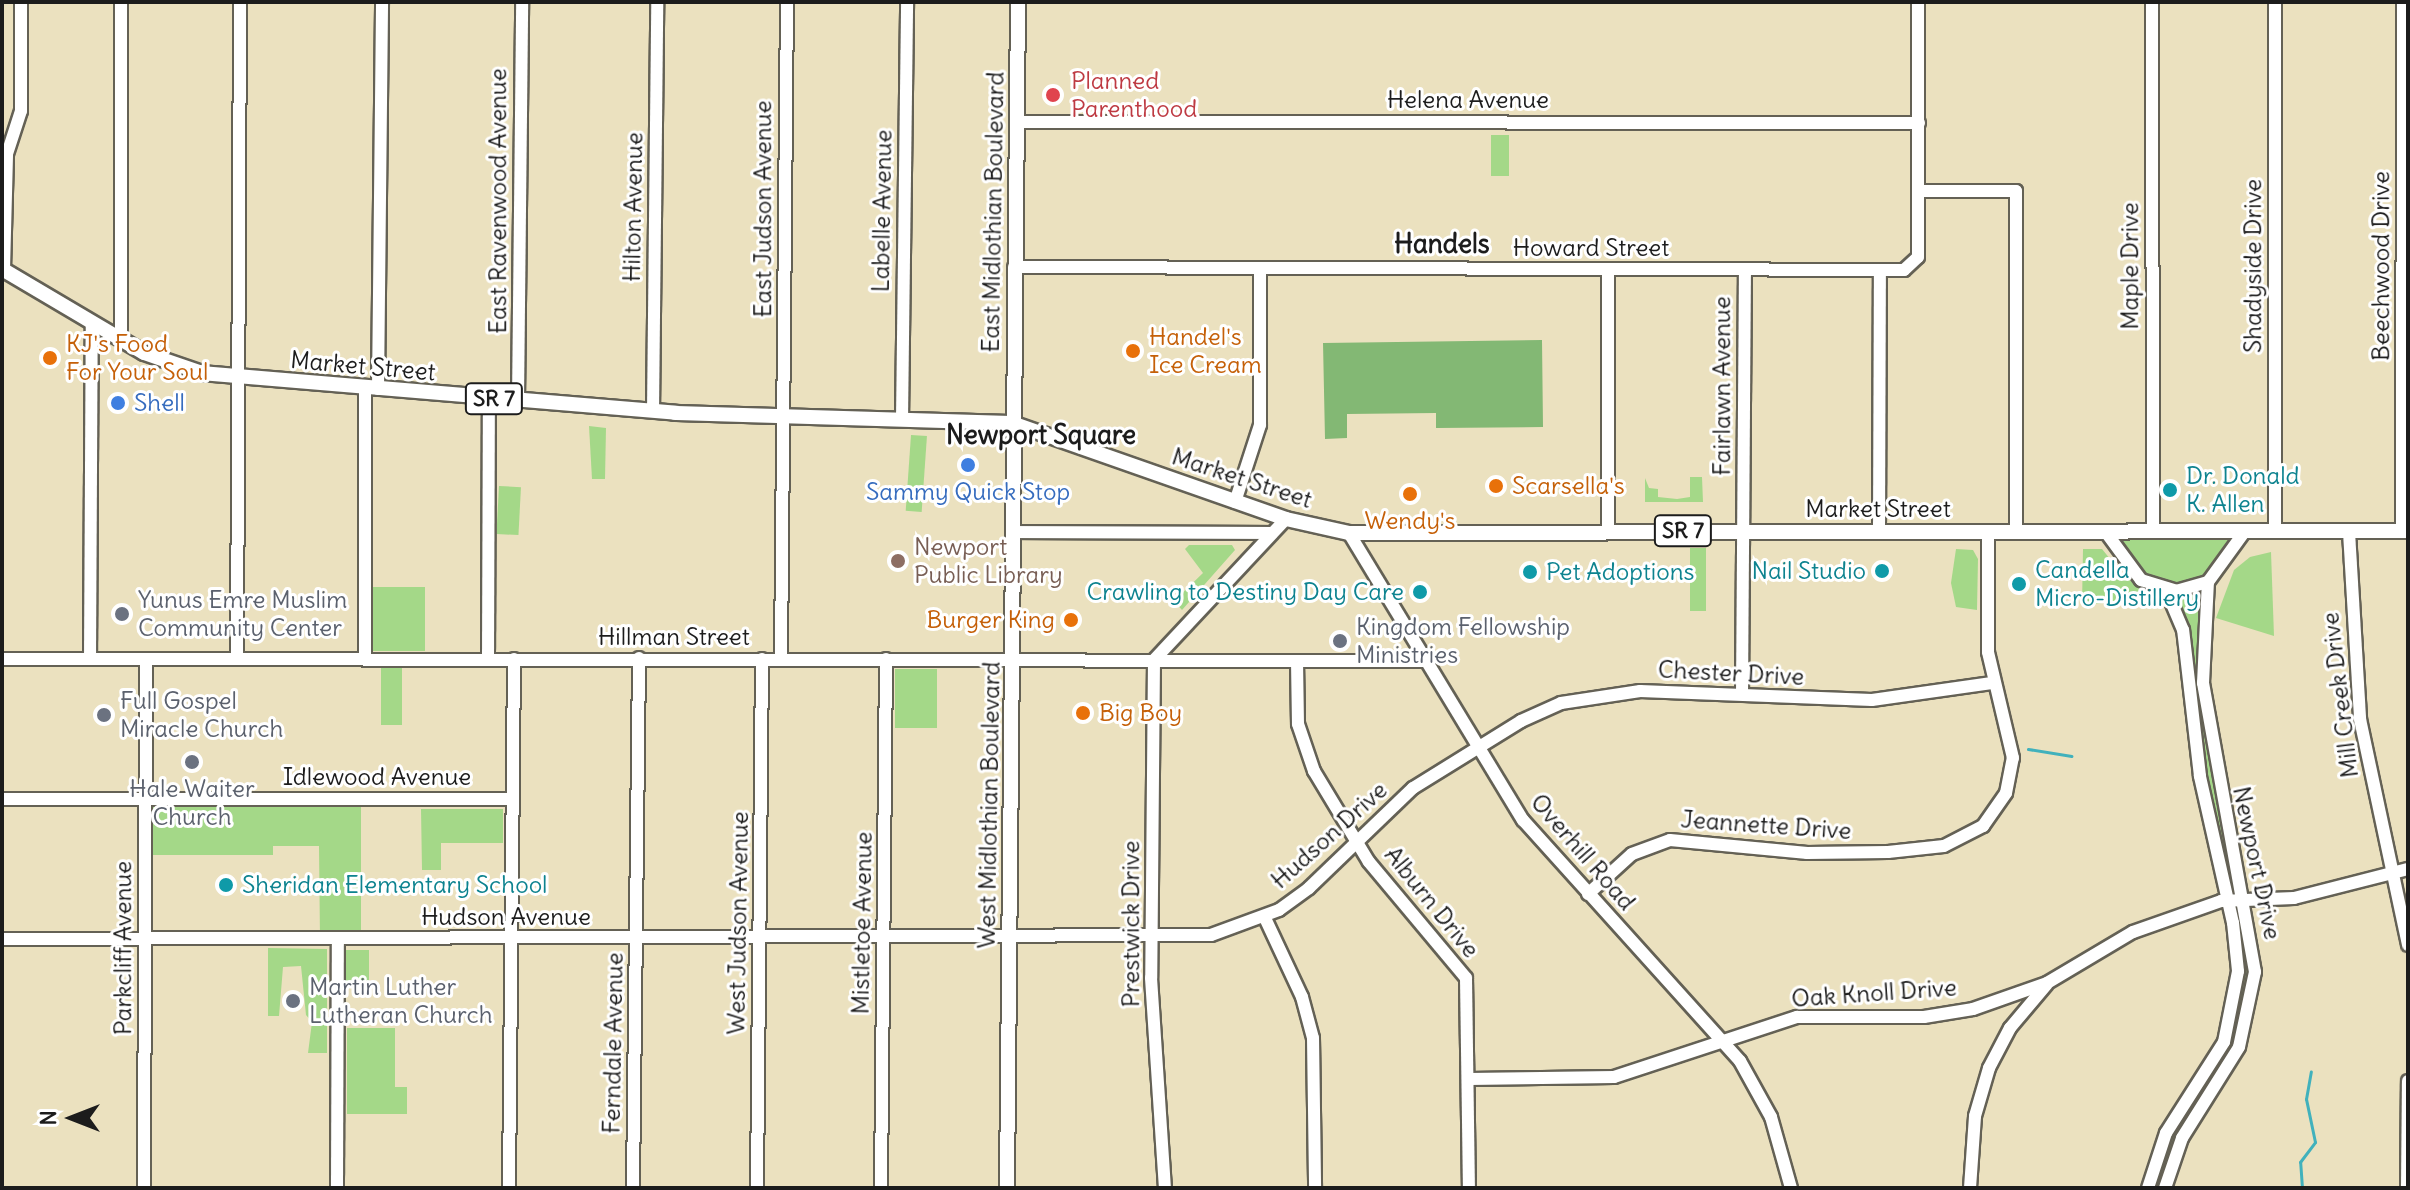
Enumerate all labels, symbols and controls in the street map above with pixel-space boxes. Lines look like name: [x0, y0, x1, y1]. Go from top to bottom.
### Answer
place label: Planned Parenthood: [1071, 67, 1197, 123]
street label: East Ravenwood Avenue: [484, 68, 512, 334]
street label: East Midlothian Boulevard: [976, 71, 1010, 353]
marker: Planned Parenthood: [1042, 84, 1064, 106]
street label: Helena Avenue: [1387, 86, 1549, 114]
street label: East Judson Avenue: [749, 101, 777, 317]
street label: Labelle Avenue: [866, 129, 898, 293]
street label: Hilton Avenue: [617, 132, 649, 282]
street label: Beechwood Drive: [2367, 171, 2395, 361]
street label: Shadyside Drive: [2239, 179, 2267, 353]
street label: Maple Drive: [2116, 202, 2144, 330]
district label: Handels: [1394, 228, 1490, 260]
street label: Howard Street: [1513, 234, 1669, 262]
street label: Fairlawn Avenue: [1708, 296, 1736, 476]
place label: Handel's Ice Cream: [1149, 323, 1262, 379]
place label: KJ's Food For Your Soul: [66, 330, 208, 386]
marker: Handel's Ice Cream: [1124, 342, 1142, 360]
street label: Market Street: [289, 345, 437, 387]
marker: KJ's Food For Your Soul: [41, 349, 59, 367]
road number: SR 7: [464, 381, 524, 417]
place label: Shell: [134, 389, 185, 417]
marker: Shell: [109, 394, 127, 412]
district label: Newport Square: [946, 419, 1136, 451]
street label: Market Street: [1168, 442, 1316, 514]
marker: Sammy Quick Stop: [959, 456, 977, 474]
place label: Dr. Donald K. Allen: [2186, 462, 2300, 518]
place label: Scarsella's: [1512, 472, 1625, 500]
marker: Scarsella's: [1487, 477, 1505, 495]
place label: Sammy Quick Stop: [866, 478, 1070, 506]
marker: Dr. Donald K. Allen: [2161, 481, 2179, 499]
marker: Wendy's: [1401, 485, 1419, 503]
street label: Market Street: [1805, 495, 1951, 523]
place label: Wendy's: [1365, 507, 1455, 535]
road number: SR 7: [1653, 513, 1713, 549]
place label: Newport Public Library: [914, 533, 1063, 589]
marker: Newport Public Library: [889, 552, 907, 570]
place label: Candella Micro-Distillery: [2035, 556, 2199, 612]
place label: Nail Studio: [1752, 557, 1866, 585]
place label: Pet Adoptions: [1546, 558, 1695, 586]
marker: Nail Studio: [1873, 562, 1891, 580]
marker: Pet Adoptions: [1521, 563, 1539, 581]
marker: Candella Micro-Distillery: [2010, 575, 2028, 593]
place label: Crawling to Destiny Day Care: [1087, 578, 1404, 606]
marker: Crawling to Destiny Day Care: [1411, 583, 1429, 601]
place label: Yunus Emre Muslim Community Center: [138, 586, 347, 642]
marker: Yunus Emre Muslim Community Center: [113, 605, 131, 623]
place label: Burger King: [926, 606, 1055, 634]
marker: Burger King: [1062, 611, 1080, 629]
street label: Mill Creek Drive: [2316, 611, 2364, 779]
place label: Kingdom Fellowship Ministries: [1356, 613, 1570, 669]
street label: Hillman Street: [598, 623, 750, 651]
marker: Kingdom Fellowship Ministries: [1331, 632, 1349, 650]
street label: Chester Drive: [1657, 655, 1805, 691]
street label: West Midlothian Boulevard: [972, 661, 1006, 949]
place label: Full Gospel Miracle Church: [120, 687, 283, 743]
place label: Big Boy: [1099, 699, 1182, 727]
marker: Big Boy: [1074, 704, 1092, 722]
marker: Full Gospel Miracle Church: [95, 706, 113, 724]
marker: Hale Waiter Church: [183, 753, 201, 771]
street label: Idlewood Avenue: [283, 763, 471, 791]
place label: Hale Waiter Church: [129, 775, 255, 831]
street label: Hudson Drive: [1265, 775, 1393, 895]
street label: Newport Drive: [2227, 784, 2287, 942]
street label: Overhill Road: [1525, 788, 1641, 916]
street label: Jeannette Drive: [1680, 805, 1852, 845]
street label: West Judson Avenue: [722, 811, 754, 1035]
street label: Mistletoe Avenue: [846, 831, 878, 1015]
street label: Prestwick Drive: [1117, 841, 1145, 1007]
street label: Alburn Drive: [1379, 841, 1485, 963]
street label: Parkcliff Avenue: [109, 861, 137, 1035]
place label: Sheridan Elementary School: [242, 871, 547, 899]
marker: Sheridan Elementary School: [217, 876, 235, 894]
street label: Hudson Avenue: [421, 903, 591, 931]
street label: Ferndale Avenue: [597, 952, 629, 1134]
place label: Martin Luther Lutheran Church: [309, 973, 493, 1029]
street label: Oak Knoll Drive: [1790, 973, 1958, 1013]
marker: Martin Luther Lutheran Church: [284, 992, 302, 1010]
north arrow: [32, 1078, 112, 1158]
text: N: [34, 1110, 62, 1126]

